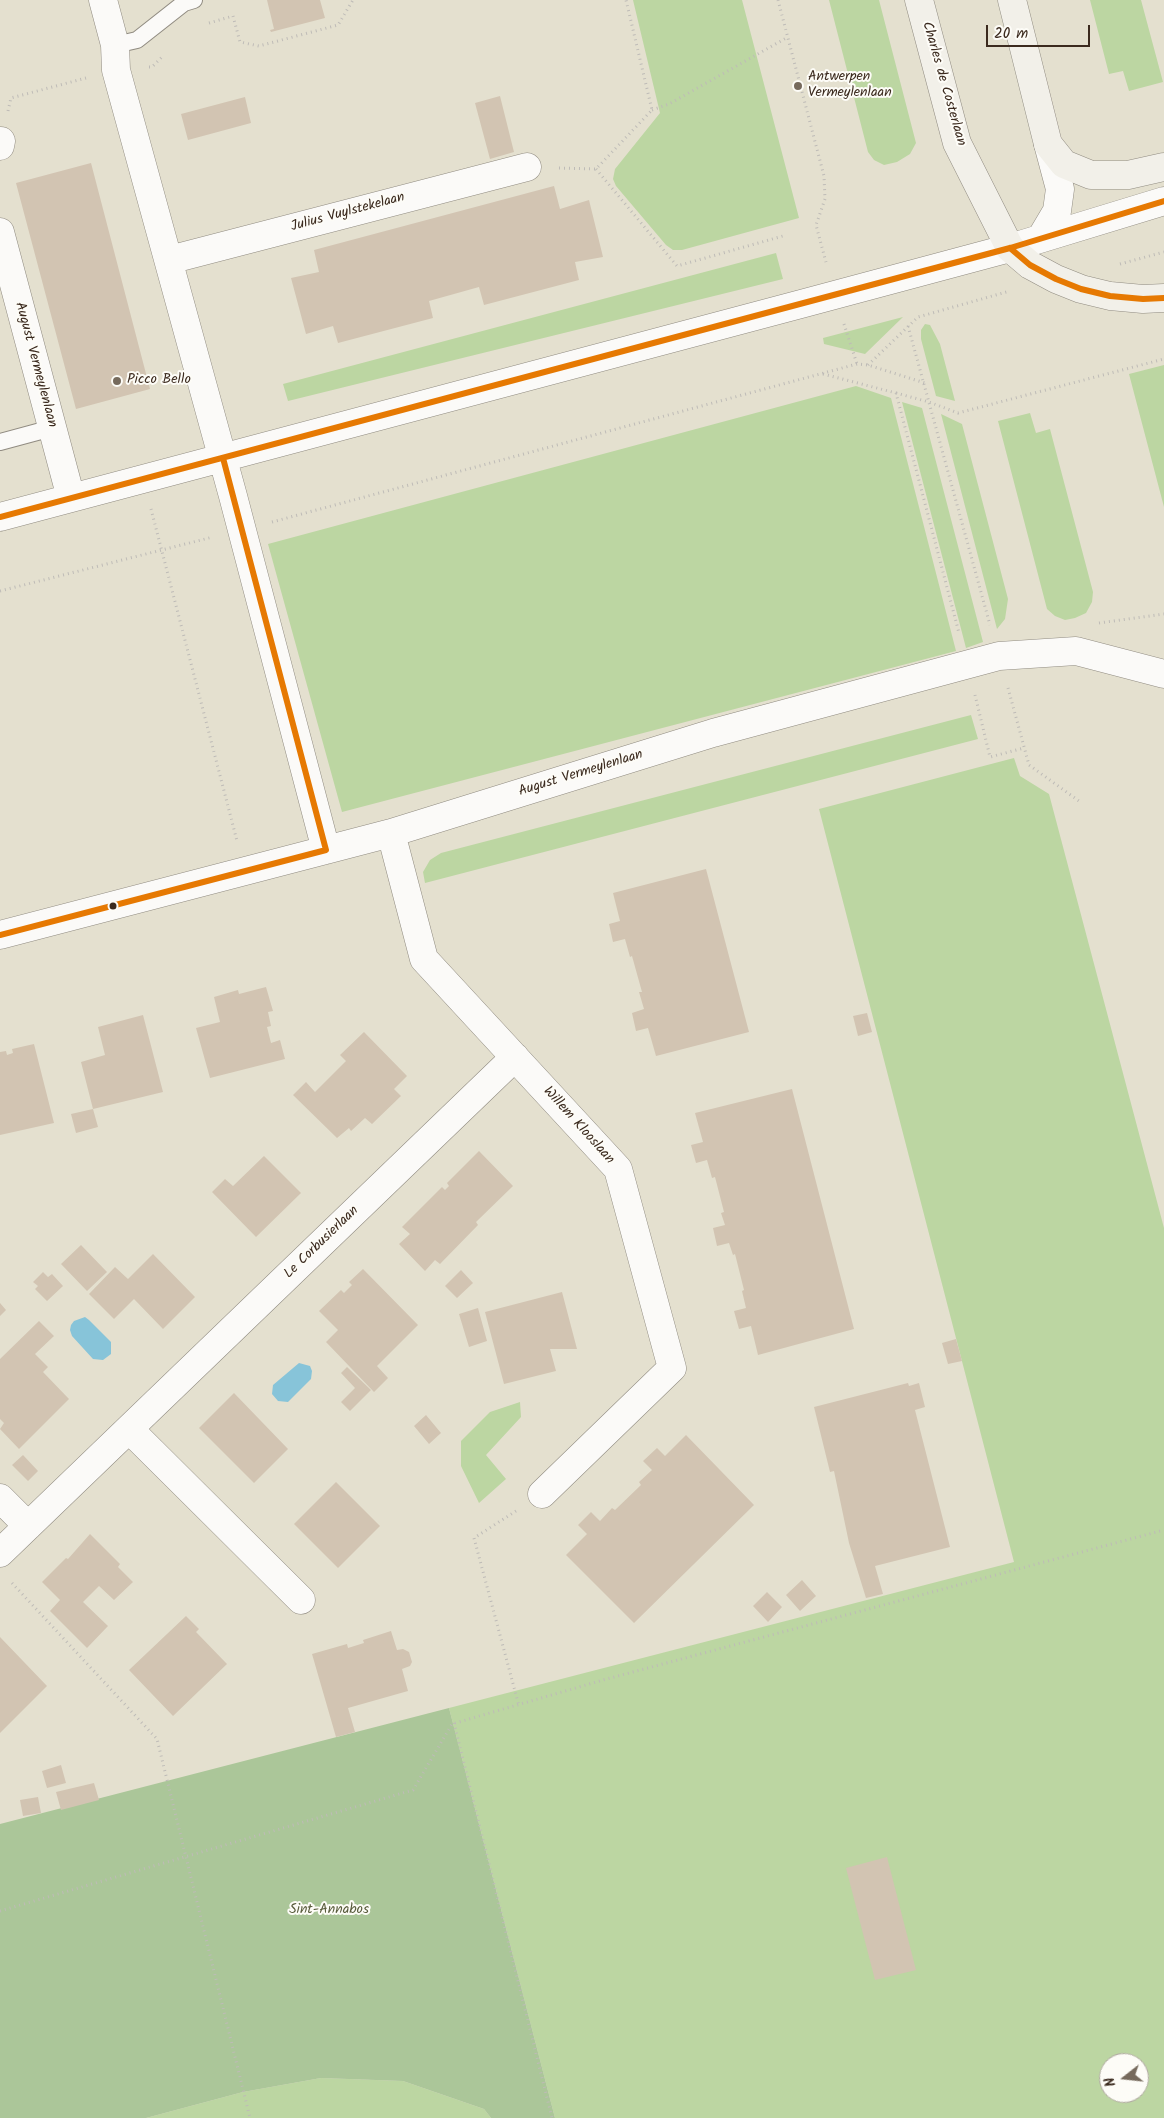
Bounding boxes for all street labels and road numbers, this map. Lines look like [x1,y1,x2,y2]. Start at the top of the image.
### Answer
street label: Charles de Costerlaan [917,20,969,148]
street label: Julius Vuylstekelaan [289,190,407,236]
street label: August Vermeylenlaan [10,300,60,430]
street label: August Vermeylenlaan [517,747,645,801]
street label: Willem Klooslaan [539,1084,617,1168]
street label: Le Corbusierlaan [281,1203,363,1283]

